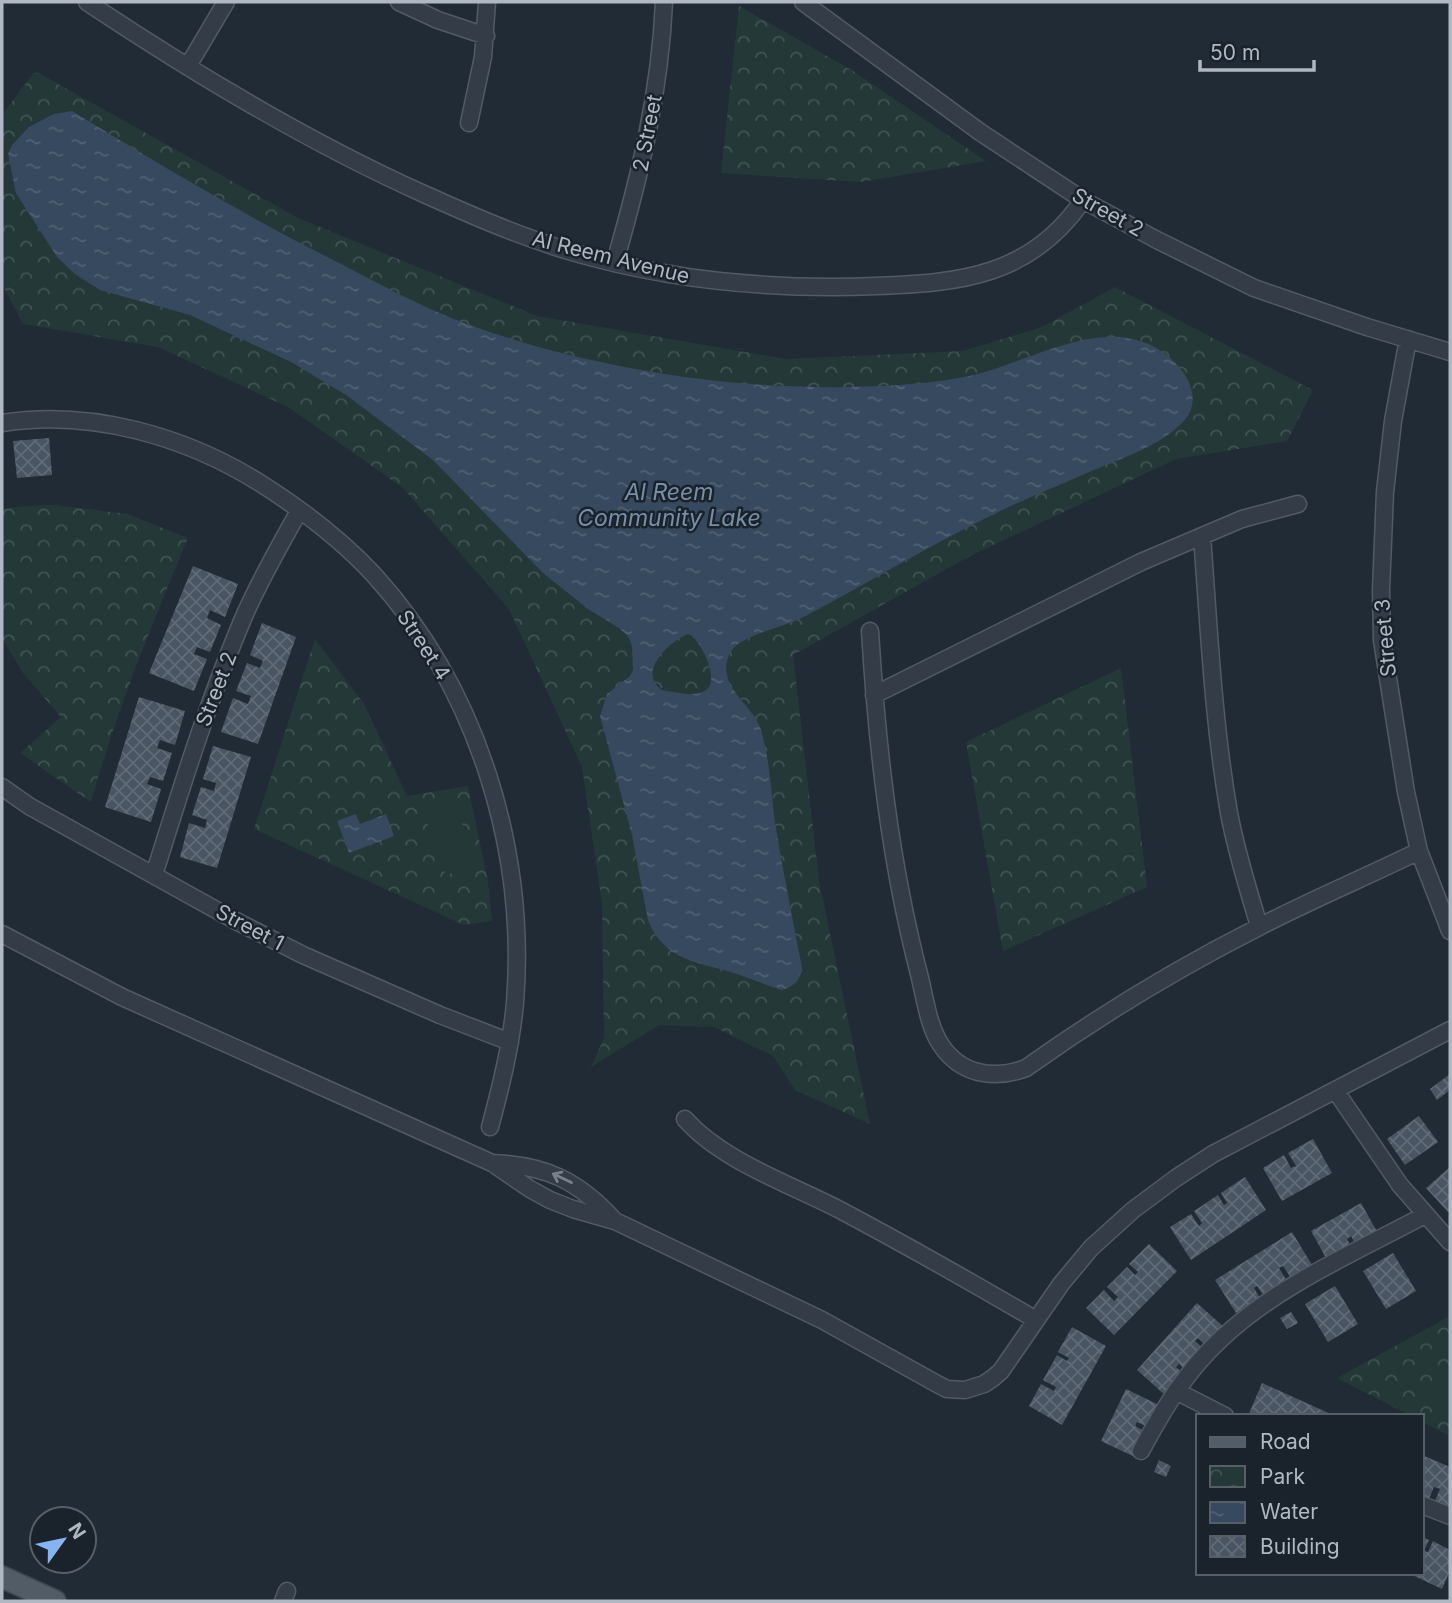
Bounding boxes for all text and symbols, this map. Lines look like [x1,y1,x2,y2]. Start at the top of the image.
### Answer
scale bar [1200,28,1314,72]
text: 50 m [1210,40,1260,65]
street label: 2 Street [627,92,667,174]
street label: Street 2 [1068,182,1148,242]
street label: Al Reem Avenue [530,225,692,289]
water label: Al Reem Community Lake [577,478,761,532]
street label: Street 3 [1369,598,1401,678]
street label: Street 4 [392,605,456,685]
street label: Street 2 [190,648,242,730]
street label: Street 1 [212,899,288,955]
one-way arrow [552,1171,573,1185]
legend [1196,1414,1424,1575]
text: Road [1260,1429,1311,1454]
text: Park [1260,1464,1305,1489]
text: Water [1260,1499,1318,1524]
north arrow [28,1505,98,1575]
text: N [63,1519,90,1543]
text: Building [1260,1534,1340,1559]

